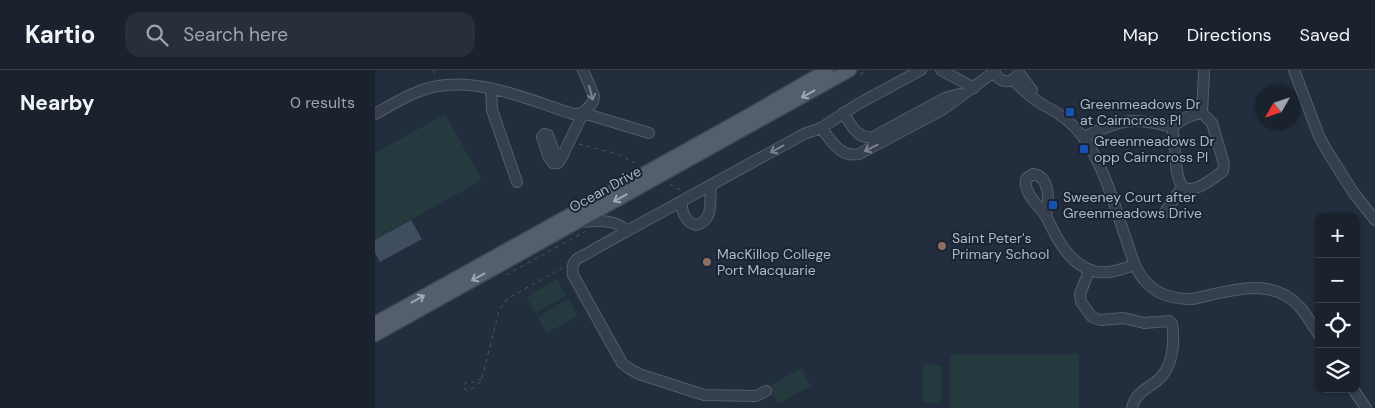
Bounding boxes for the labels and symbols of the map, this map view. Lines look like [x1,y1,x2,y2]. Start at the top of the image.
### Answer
one-way arrow [587,85,596,101]
north arrow [1255,85,1300,130]
one-way arrow [801,90,816,99]
place label: Greenmeadows Dr at Cairncross Pl [1080,95,1201,129]
marker: Greenmeadows Dr at Cairncross Pl [1064,106,1076,118]
place label: Greenmeadows Dr opp Cairncross Pl [1094,132,1215,166]
one-way arrow [864,143,879,153]
marker: Greenmeadows Dr opp Cairncross Pl [1078,143,1090,155]
one-way arrow [769,144,784,154]
street label: Ocean Drive [566,162,644,216]
place label: Sweeney Court after Greenmeadows Drive [1063,188,1202,222]
one-way arrow [613,194,628,204]
marker: Sweeney Court after Greenmeadows Drive [1047,199,1059,211]
place label: Saint Peter's Primary School [952,229,1049,263]
marker: Saint Peter's Primary School [936,240,948,252]
place label: MacKillop College Port Macquarie [717,245,831,279]
marker: MacKillop College Port Macquarie [701,256,713,268]
one-way arrow [471,273,486,283]
one-way arrow [410,294,425,304]

